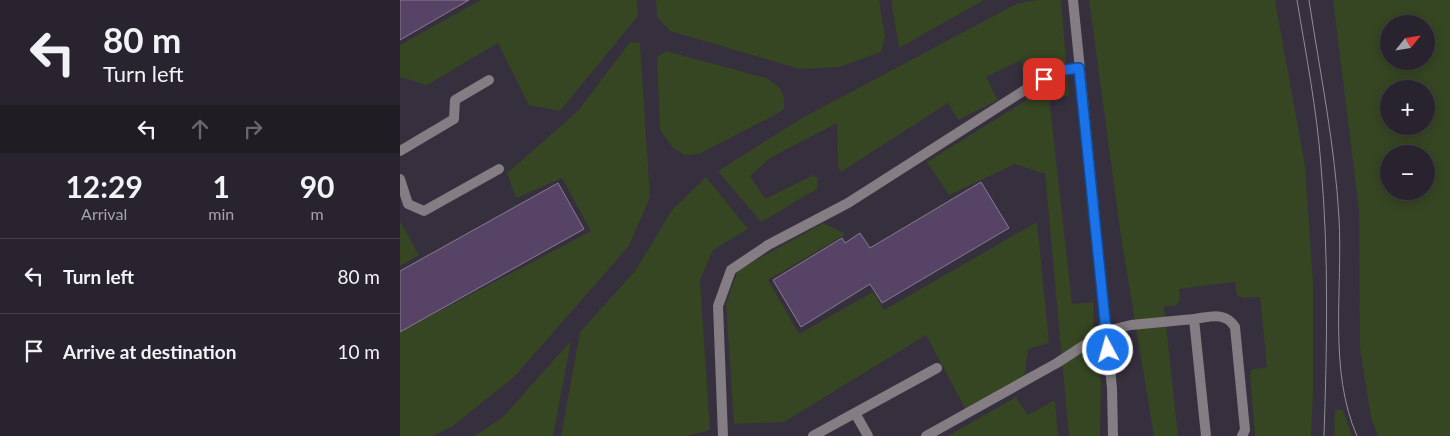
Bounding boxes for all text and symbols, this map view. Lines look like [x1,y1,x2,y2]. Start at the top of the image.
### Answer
north arrow [1380,15,1435,70]
map controls [1380,15,1435,200]
text: 80 m [103,18,181,60]
icon: left [20,20,85,85]
pin [1023,58,1065,100]
text: Turn left [103,60,184,87]
icon: arrive [1030,65,1058,93]
button: + [1380,80,1435,135]
icon: left [133,115,161,143]
icon: ahead [186,115,214,143]
icon: right [239,115,267,143]
button: − [1380,145,1435,200]
text: 12:29 [65,168,143,204]
text: 1 [213,168,230,204]
text: 90 [300,168,334,204]
text: Arrival [81,204,127,223]
text: min [208,204,234,223]
text: m [310,204,324,223]
icon: left [20,262,48,290]
text: Turn left [63,265,134,288]
text: 80 m [337,265,380,288]
position arrow [1081,323,1133,375]
icon: arrive [20,337,48,365]
text: Arrive at destination [63,340,236,363]
text: 10 m [337,340,380,363]

